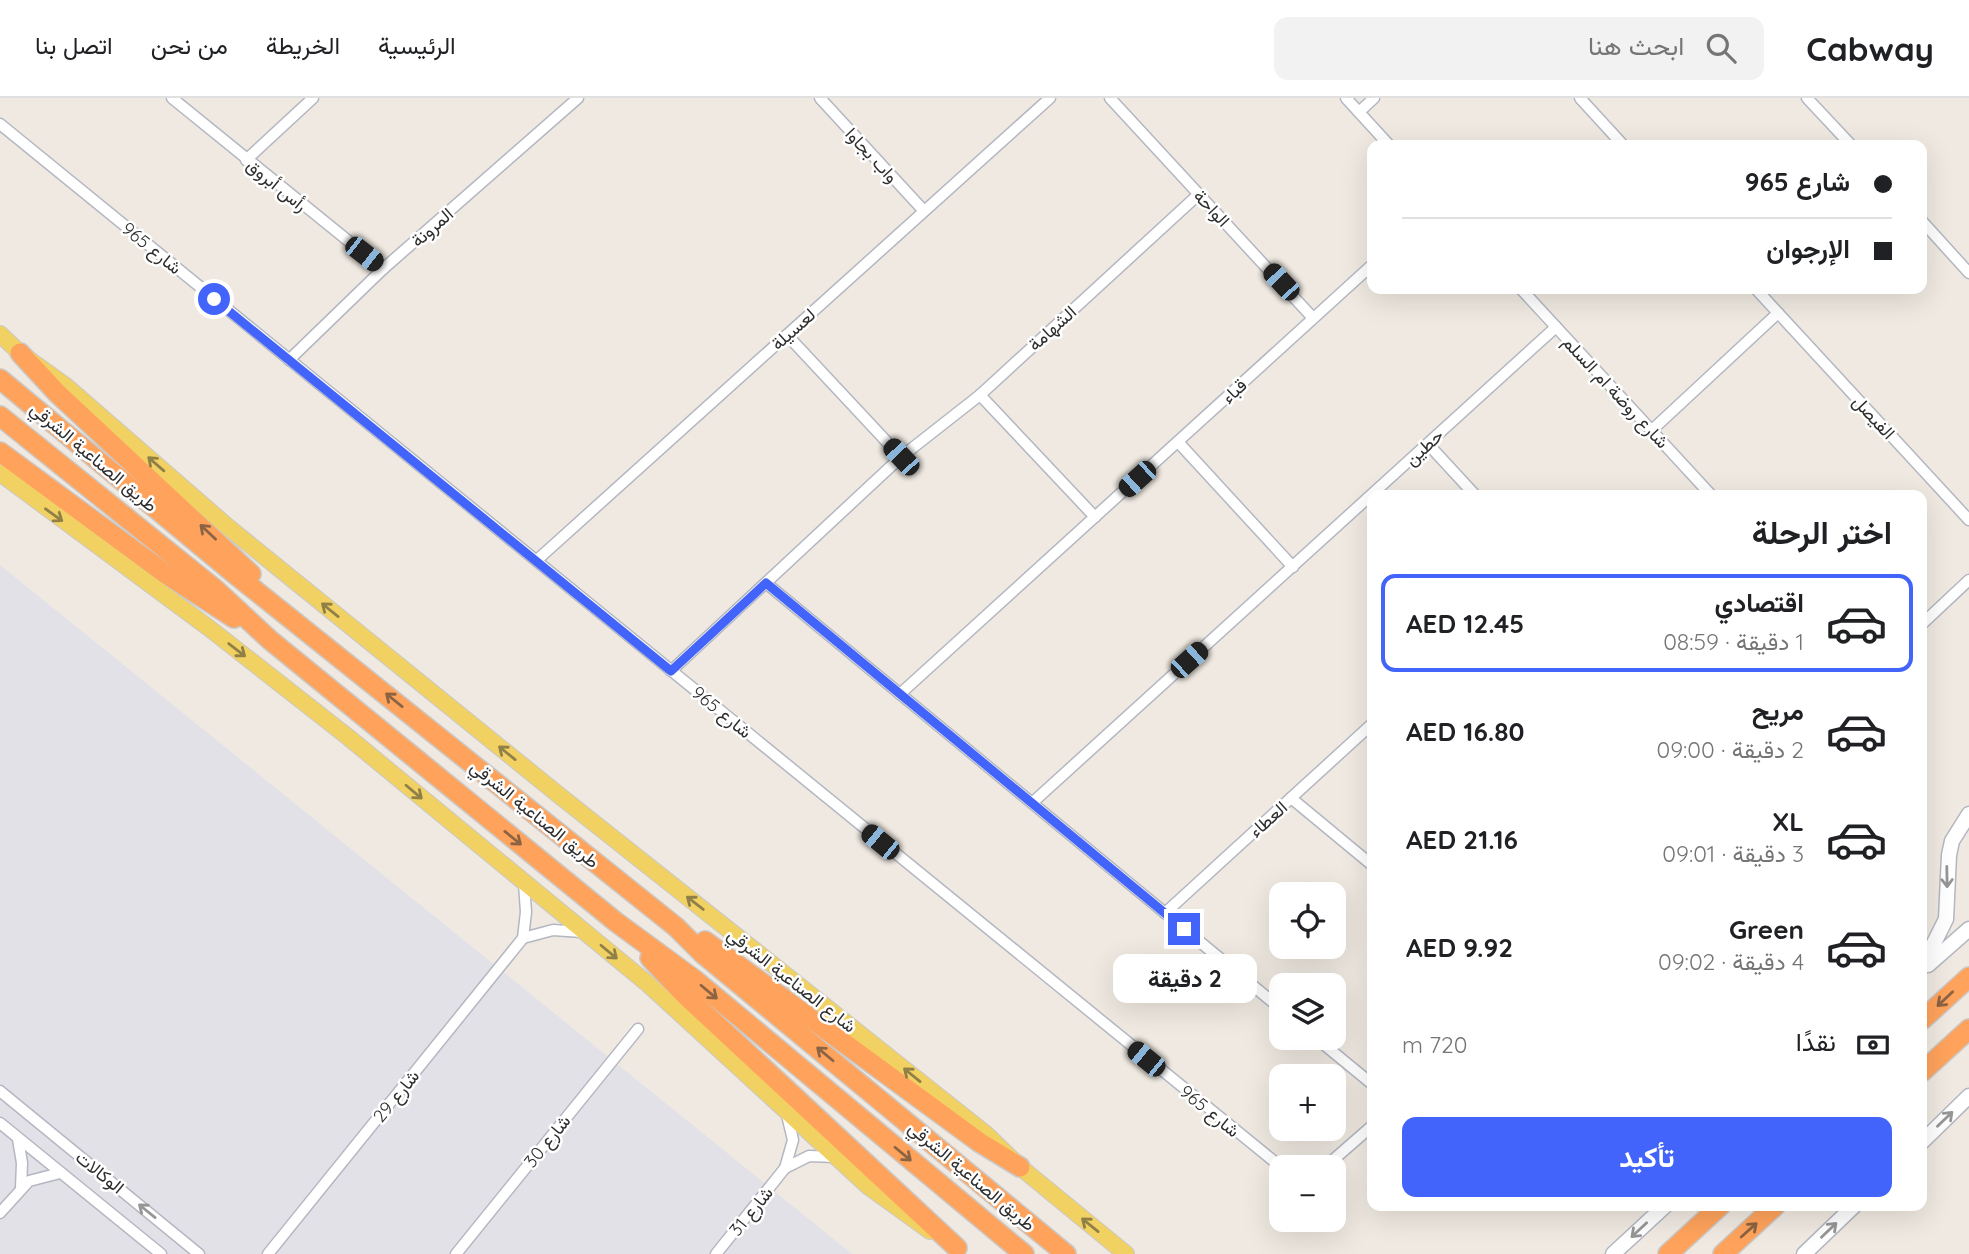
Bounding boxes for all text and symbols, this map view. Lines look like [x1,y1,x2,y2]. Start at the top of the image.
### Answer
search box [1274,17,1764,80]
text: Cabway [1806,28,1934,69]
text: ابحث هنا [1588,29,1684,62]
icon: search [1702,29,1740,67]
text: اتصل بنا [35,30,113,60]
text: من نحن [151,30,228,60]
text: الخريطة [266,30,340,60]
text: الرئيسية [378,30,456,60]
street label: واب بجاوا [841,123,903,187]
street label: رأس أبروق [242,153,312,217]
text: شارع 965 [1745,165,1850,198]
street label: الواحة [1189,184,1235,232]
street label: المرونة [406,202,458,252]
street label: شارع 965 [117,217,187,280]
text: الإرجوان [1766,232,1850,265]
car [341,233,388,275]
car [1259,259,1304,305]
route start [198,283,230,315]
street label: الشهامة [1023,300,1081,356]
street label: لعسيلة [766,303,820,355]
street label: شارع روضة ام السلم [1557,331,1674,454]
street label: قباء [1216,374,1252,408]
street label: الفيصل [1848,390,1900,444]
street label: طريق الصناعية الشرقي [23,397,162,520]
street label: حطين [1400,424,1448,470]
car [879,434,924,480]
one-way arrow [147,456,165,472]
car [1115,457,1160,501]
one-way arrow [44,507,63,522]
text: اختر الرحلة [1752,512,1892,552]
one-way arrow [200,523,217,540]
text: اقتصادي [1715,586,1804,619]
icon: car [1825,592,1888,655]
one-way arrow [322,602,340,618]
text: AED 12.45 [1406,607,1524,640]
text: 1 دقيقة · 08:59 [1663,627,1804,656]
car [1167,638,1212,682]
one-way arrow [227,642,245,658]
street label: شارع 965 [687,681,757,744]
one-way arrow [385,692,403,708]
text: مريح [1752,694,1804,727]
icon: car [1825,700,1888,763]
text: AED 16.80 [1406,715,1525,748]
text: 2 دقيقة · 09:00 [1656,735,1804,764]
one-way arrow [499,746,517,761]
street label: طريق الصناعية الشرقي [463,755,604,876]
one-way arrow [405,785,423,800]
street label: العطاء [1244,796,1292,842]
text: XL [1772,805,1804,838]
icon: car [1825,808,1888,871]
car [858,821,903,863]
text: AED 21.16 [1406,823,1518,856]
one-way arrow [504,830,522,846]
text: 3 دقيقة · 09:01 [1662,839,1804,868]
one-way arrow [1940,865,1954,888]
map controls [1269,882,1346,1232]
button: locate [1269,882,1346,959]
one-way arrow [687,896,705,911]
route end [1168,913,1200,945]
text: Green [1729,913,1804,946]
icon: car [1825,916,1888,979]
street label: شارع الصناعية الشرقي [721,923,861,1041]
text: AED 9.92 [1406,931,1513,964]
one-way arrow [600,944,618,960]
text: 4 دقيقة · 09:02 [1658,947,1804,976]
callout: 2 دقيقة [1112,954,1256,1002]
text: 2 دقيقة [1148,964,1222,993]
button: layers [1269,973,1346,1050]
one-way arrow [700,984,718,1000]
one-way arrow [1937,990,1954,1007]
text: نقدًا [1796,1025,1836,1058]
icon: cash [1854,1026,1892,1064]
text: 720 m [1402,1030,1468,1059]
car [1124,1038,1169,1080]
one-way arrow [816,1047,834,1062]
button: + [1269,1064,1346,1141]
street label: شارع 29 [368,1065,425,1128]
one-way arrow [904,1068,922,1083]
street label: شارع 965 [1175,1080,1245,1143]
street label: شارع 30 [519,1110,576,1173]
one-way arrow [1936,1111,1953,1128]
street label: طريق الصناعية الشرقي [901,1116,1040,1239]
button: تأكيد [1402,1117,1892,1197]
street label: الوكالات [71,1145,129,1199]
one-way arrow [893,1146,911,1162]
button: − [1269,1155,1346,1232]
street label: شارع 31 [724,1182,779,1241]
one-way arrow [138,1203,156,1218]
one-way arrow [1082,1217,1100,1232]
one-way arrow [1820,1221,1837,1238]
one-way arrow [1630,1222,1648,1238]
one-way arrow [1740,1222,1758,1238]

